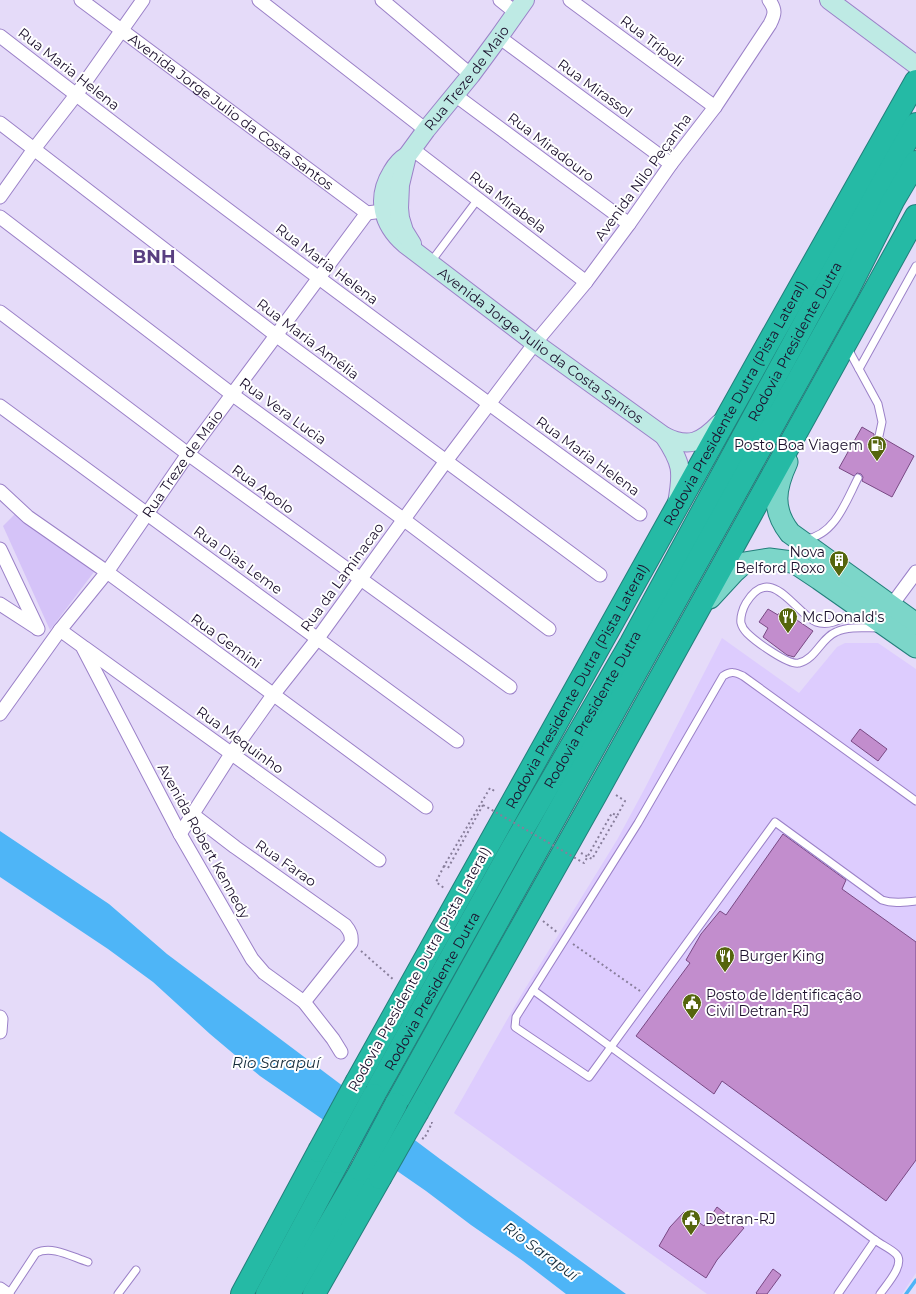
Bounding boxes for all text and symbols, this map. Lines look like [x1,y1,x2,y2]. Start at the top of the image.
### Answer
street label: Rua Trípoli [617,11,687,71]
street label: Rua Treze de Maio [420,22,513,134]
street label: Rua Maria Helena [15,24,123,114]
street label: Avenida Jorge Julio da Costa Santos [125,29,337,194]
street label: Rua Mirassol [554,55,636,121]
street label: Rua Miradouro [504,109,598,186]
street label: Avenida Nilo Peçanha [591,110,695,244]
street label: Rua Mirabela [466,167,550,237]
street label: Rua Maria Helena [272,219,382,309]
district label: BNH [133,246,175,268]
street label: Rodovia Presidente Dutra [744,258,846,425]
street label: Avenida Jorge Julio da Costa Santos [434,263,647,427]
street label: Rodovia Presidente Dutra (Pista Lateral) [659,277,811,529]
street label: Rua Maria Amélia [253,295,363,383]
street label: Rua Vera Lucia [236,373,330,449]
street label: Rua Treze de Maio [138,406,227,521]
street label: Rua Maria Helena [533,412,643,500]
fuel station icon: Posto Boa Viagem [866,434,888,462]
place label: Posto Boa Viagem [734,436,863,454]
street label: Rua Apolo [228,460,298,518]
street label: Rua da Laminacao [296,519,388,635]
street label: Rua Dias Leme [190,522,286,598]
place label: Nova Belford Roxo [736,543,825,577]
building icon: Nova Belford Roxo [828,549,850,577]
street label: Rodovia Presidente Dutra (Pista Lateral) [502,560,652,812]
restaurant icon: McDonald's [777,606,799,634]
place label: McDonald's [802,608,884,626]
street label: Rua Gemini [187,609,265,673]
street label: Rodovia Presidente Dutra [541,627,645,791]
street label: Rua Mequinho [193,702,287,778]
street label: Avenida Robert Kennedy [154,760,254,922]
street label: Rua Farao [252,835,320,891]
street label: Rodovia Presidente Dutra (Pista Lateral) [344,843,494,1095]
street label: Rodovia Presidente Dutra [381,908,483,1074]
restaurant icon: Burger King [714,945,736,973]
place label: Burger King [739,947,825,965]
place label: Posto de Identificação Civil Detran-RJ [706,986,862,1020]
public building icon: Posto de Identificação Civil Detran-RJ [681,992,703,1020]
water label: Rio Sarapuí [232,1053,322,1072]
public building icon: Detran-RJ [680,1208,702,1236]
place label: Detran-RJ [705,1210,776,1228]
water label: Rio Sarapuí [500,1217,584,1286]

